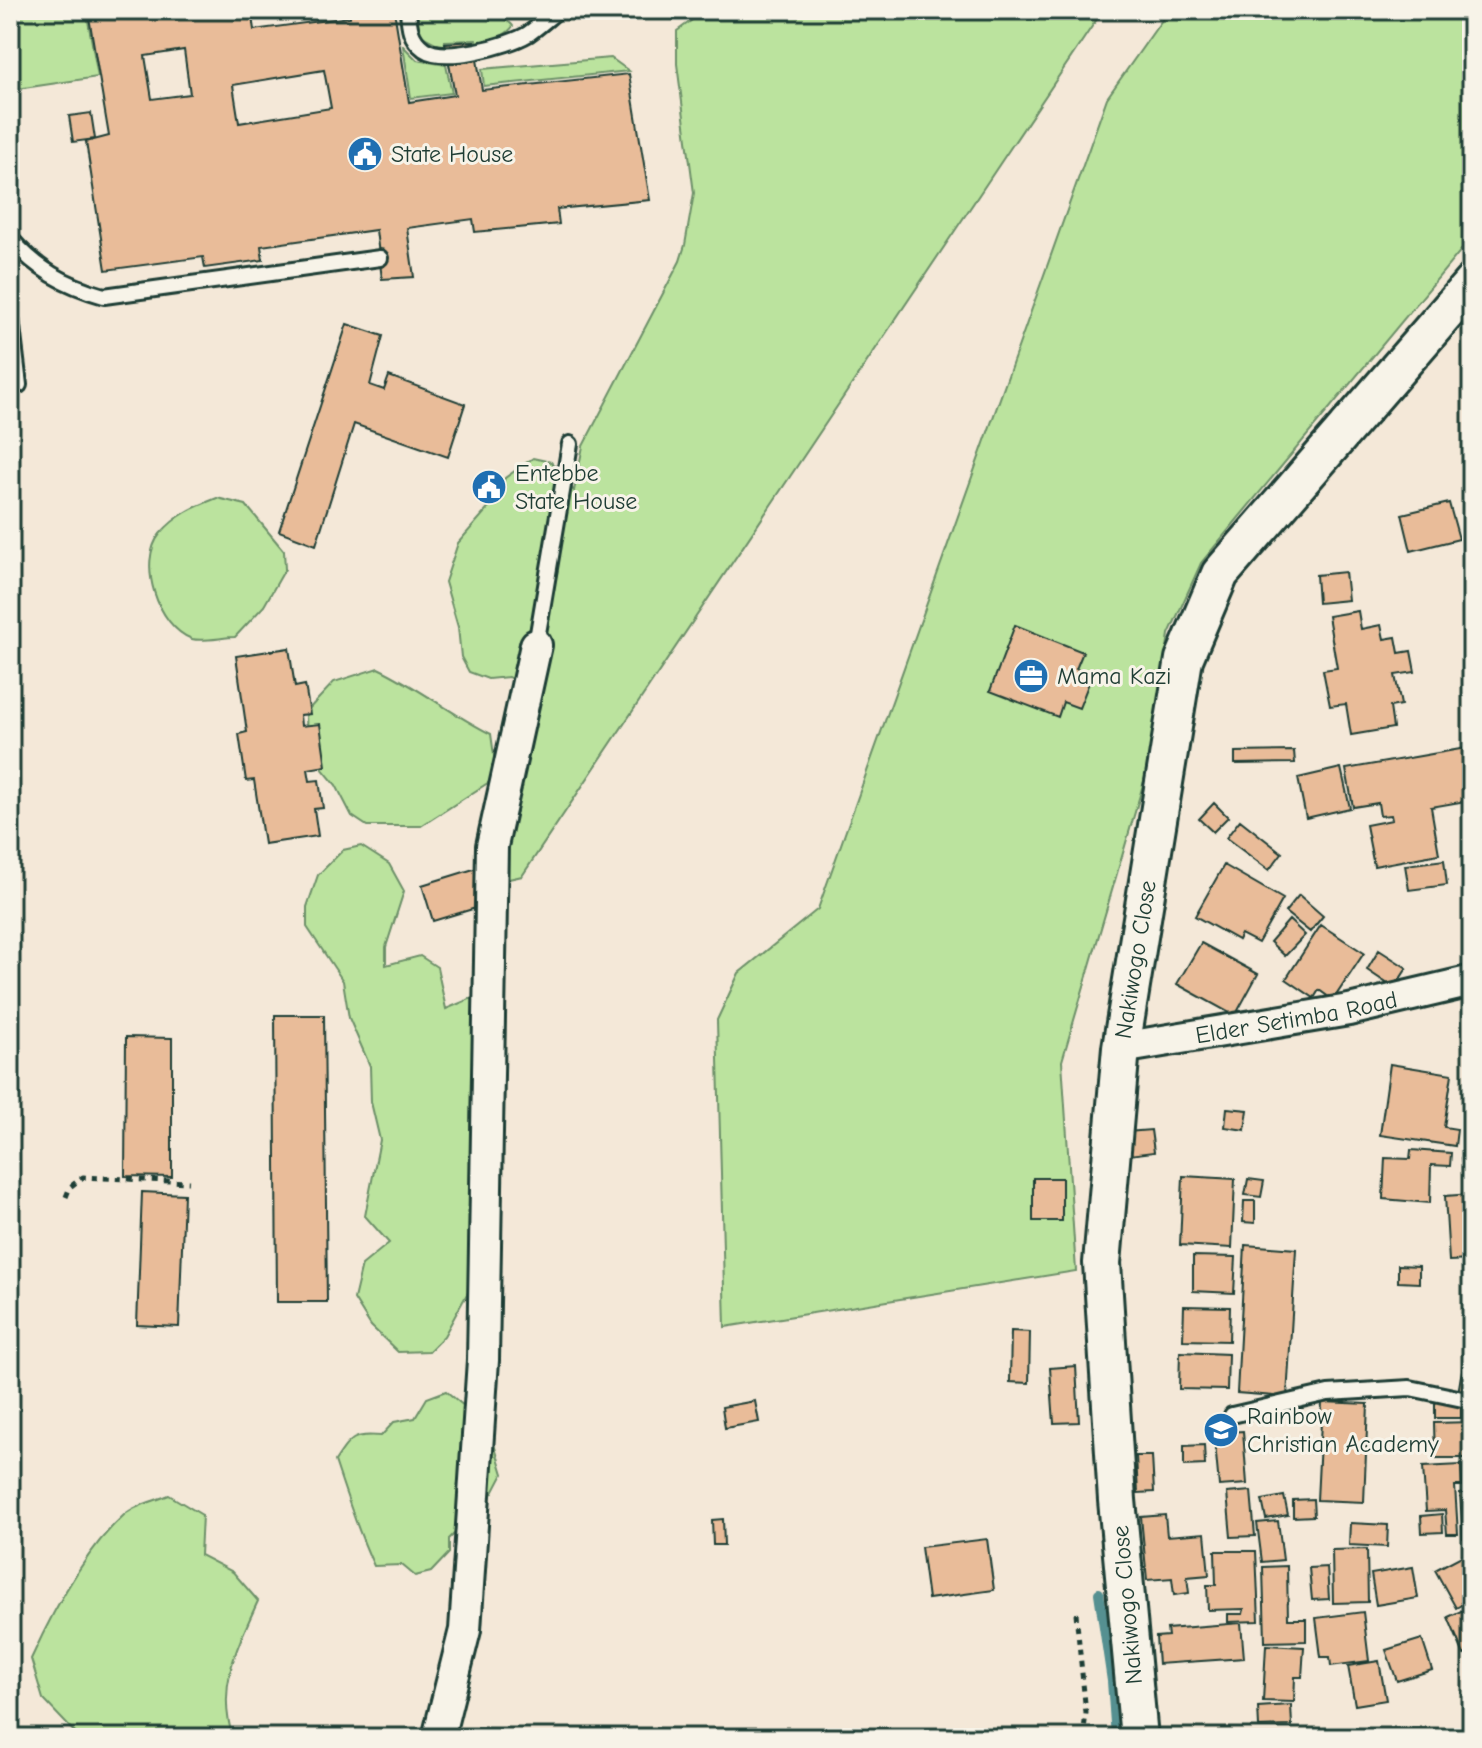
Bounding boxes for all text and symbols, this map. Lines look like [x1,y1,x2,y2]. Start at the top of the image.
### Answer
public building icon: State House [346,135,384,173]
place label: State House [391,140,513,168]
place label: Entebbe State House [515,459,637,515]
public building icon: Entebbe State House [470,468,508,506]
office icon: Mama Kazi [1012,657,1050,695]
place label: Mama Kazi [1057,662,1171,690]
street label: Nakiwogo Close [1109,878,1162,1041]
street label: Elder Setimba Road [1193,985,1400,1049]
place label: Rainbow Christian Academy [1247,1402,1439,1458]
school or university icon: Rainbow Christian Academy [1202,1411,1240,1449]
street label: Nakiwogo Close [1106,1524,1148,1686]

